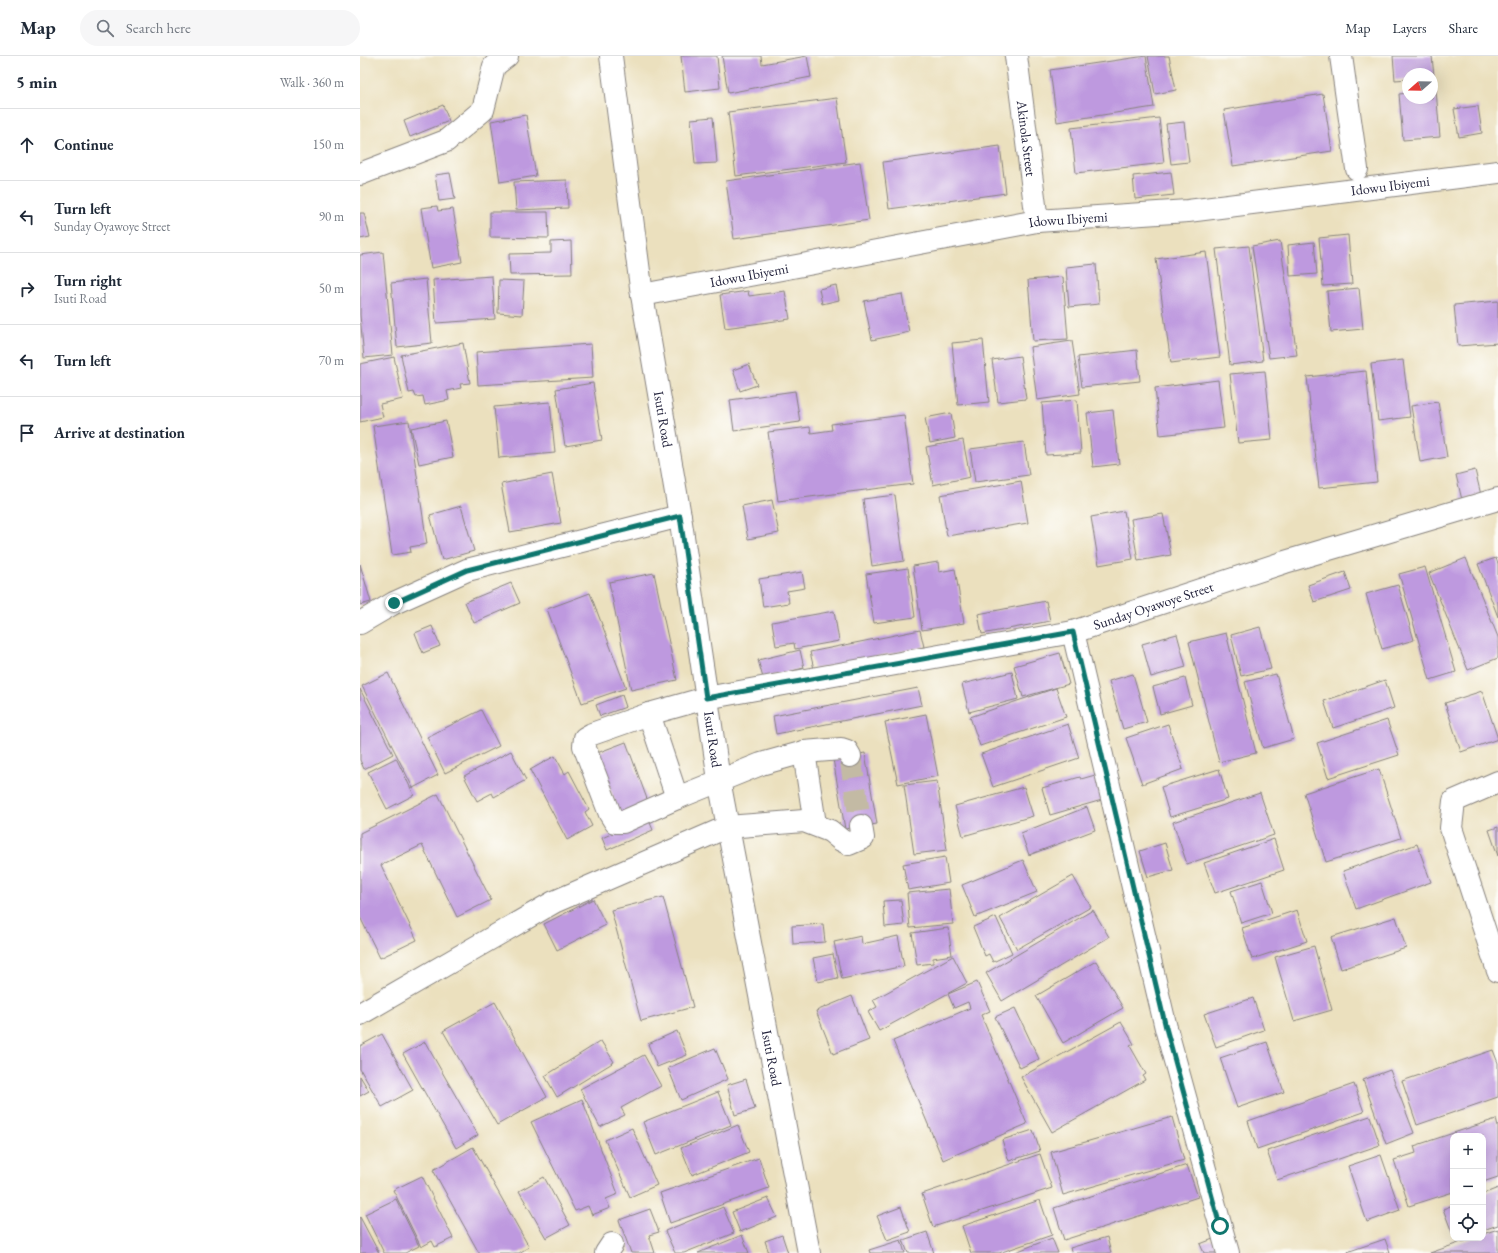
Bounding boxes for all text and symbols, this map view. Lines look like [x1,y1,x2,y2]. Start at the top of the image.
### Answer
search box [80,10,360,46]
text: Map [20,15,56,40]
icon: search [94,17,116,39]
text: Search here [126,18,191,37]
text: Map [1345,19,1370,37]
text: Layers [1392,19,1427,37]
text: Share [1449,19,1478,37]
north arrow [1402,68,1438,104]
text: 5 min [16,71,57,93]
text: Walk · 360 m [280,74,344,91]
street label: Akinola Street [1013,98,1040,178]
icon: ahead [16,134,38,156]
text: Continue [54,135,114,154]
text: 150 m [313,136,344,153]
street label: Idowu Ibiyemi [1350,172,1431,199]
text: Turn left [54,199,111,218]
icon: left [16,206,38,228]
street label: Idowu Ibiyemi [1027,207,1109,231]
text: 90 m [319,208,344,225]
text: Sunday Oyawoye Street [54,218,170,235]
street label: Idowu Ibiyemi [708,259,790,291]
text: Turn right [54,271,122,290]
icon: right [16,278,38,300]
text: 50 m [319,280,344,297]
text: Isuti Road [54,290,107,307]
icon: left [16,350,38,372]
text: Turn left [54,351,111,370]
text: 70 m [319,352,344,369]
street label: Isuti Road [650,390,677,450]
icon: arrive [16,422,38,444]
text: Arrive at destination [54,423,185,442]
street label: Sunday Oyawoye Street [1091,577,1216,634]
route end [385,594,403,612]
street label: Isuti Road [700,710,726,770]
street label: Isuti Road [758,1028,786,1088]
map controls [1450,1133,1486,1241]
button: + [1450,1133,1486,1169]
button: − [1450,1169,1486,1205]
button: locate [1450,1205,1486,1241]
route start [1211,1217,1229,1235]

